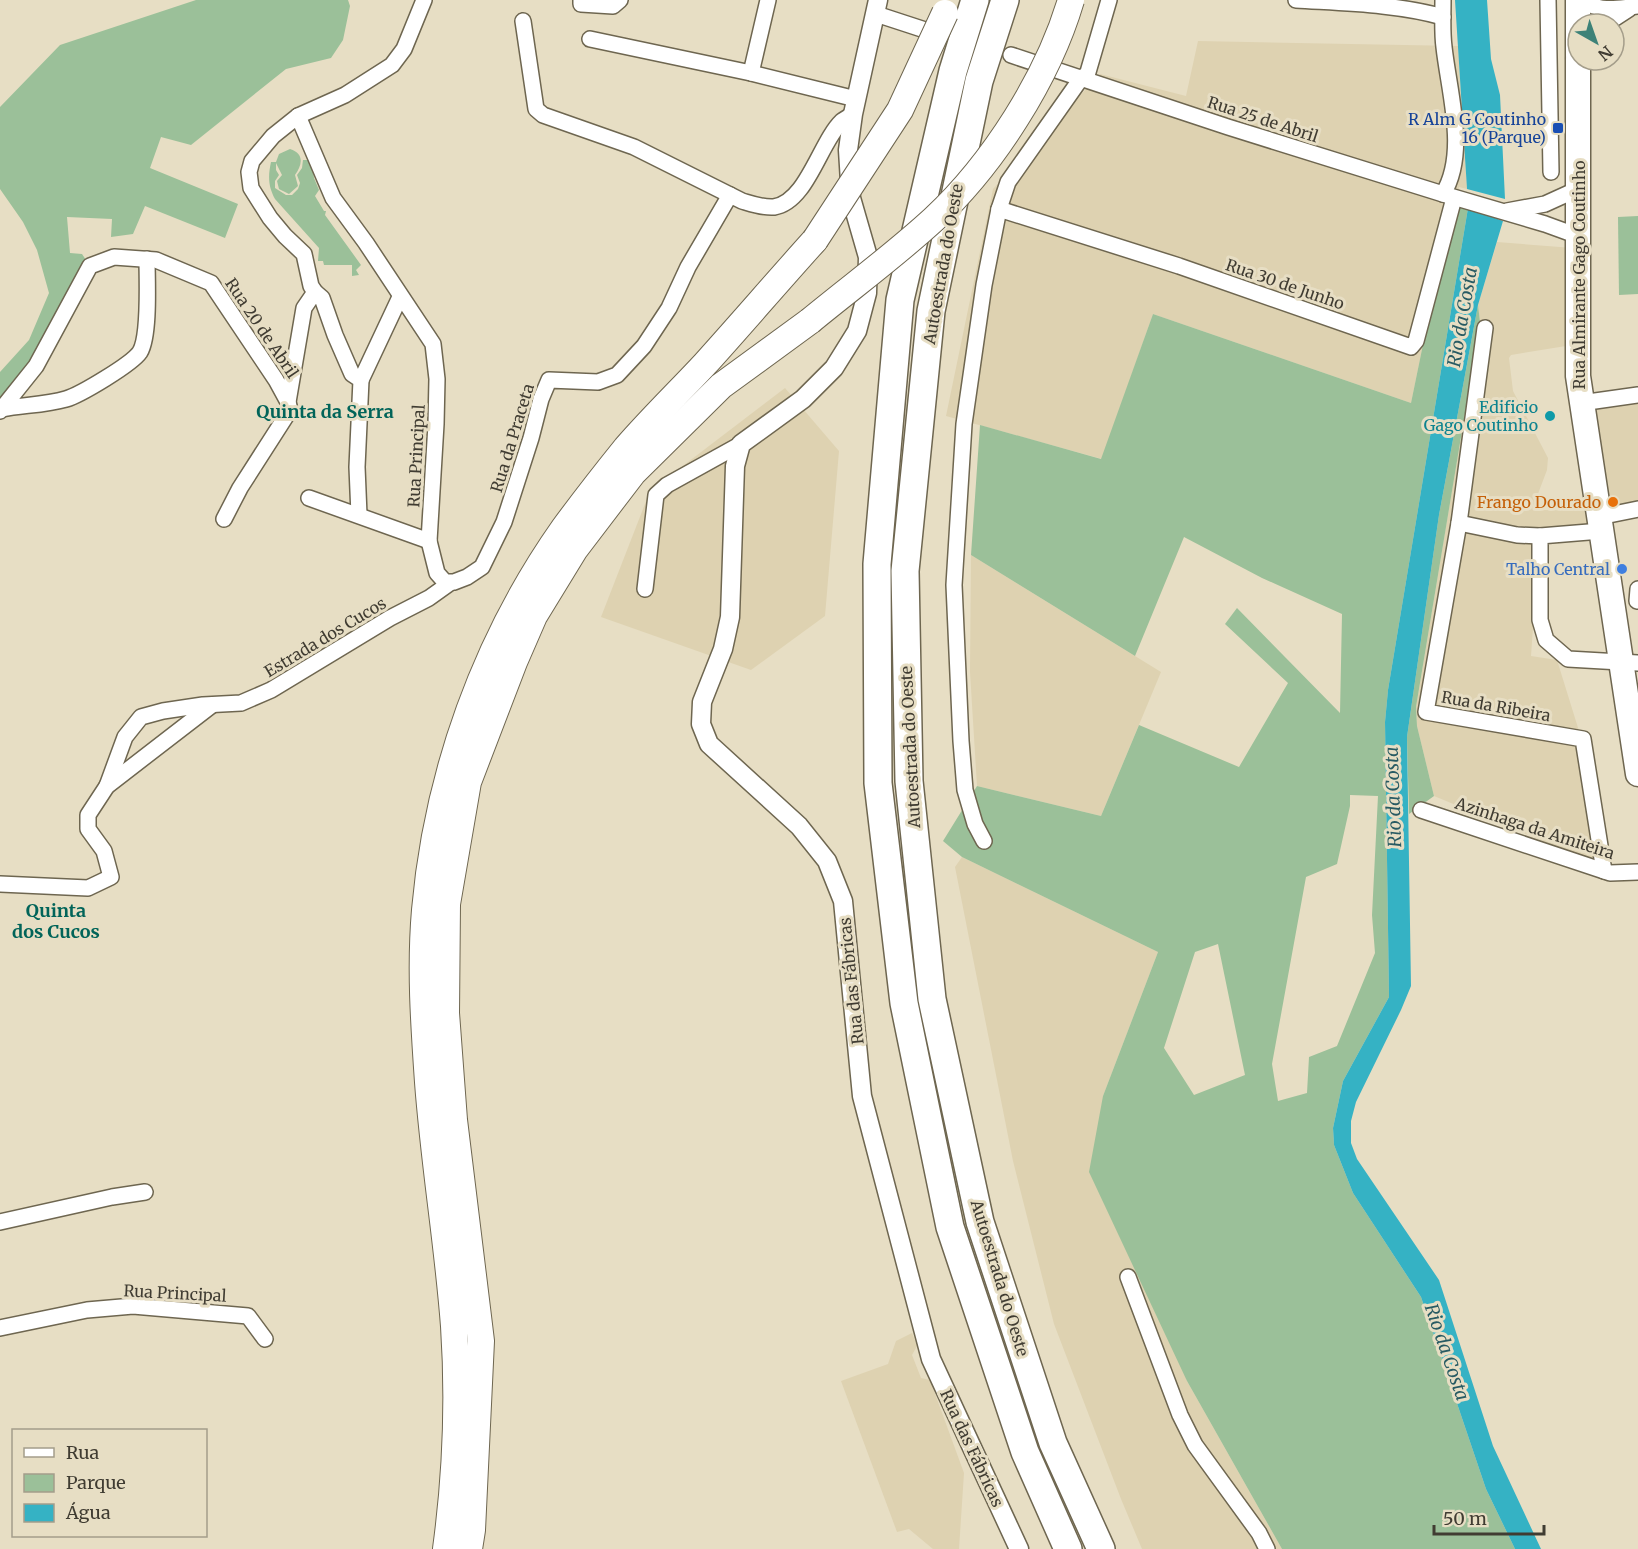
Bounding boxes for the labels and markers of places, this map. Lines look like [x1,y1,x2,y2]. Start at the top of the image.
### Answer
place label: R Alm G Coutinho 16 (Parque) [1408,109,1546,147]
marker: R Alm G Coutinho 16 (Parque) [1551,121,1565,135]
place label: Edificio Gago Coutinho [1424,397,1538,435]
marker: Edificio Gago Coutinho [1543,409,1557,423]
place label: Frango Dourado [1477,492,1601,512]
marker: Frango Dourado [1606,495,1620,509]
place label: Talho Central [1506,559,1610,579]
marker: Talho Central [1615,562,1629,576]

